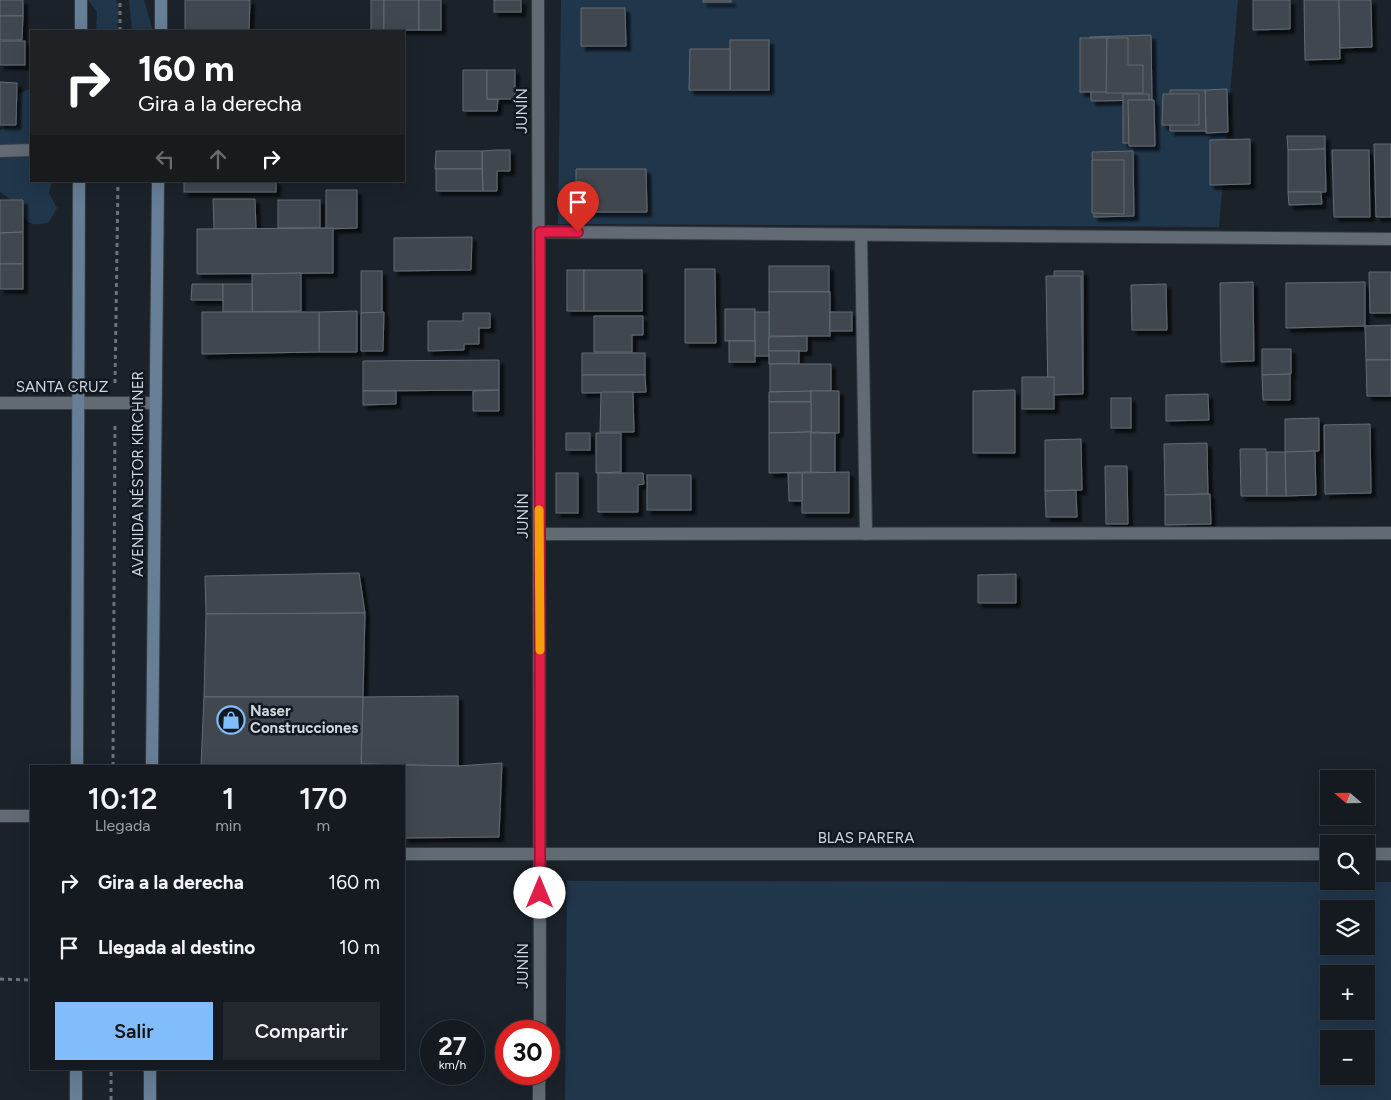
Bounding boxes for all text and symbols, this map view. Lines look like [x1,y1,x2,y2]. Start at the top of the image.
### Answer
text: 160 m [138,48,235,90]
icon: right [55,50,120,115]
street label: JUNÍN [513,88,531,134]
text: Gira a la derecha [138,90,302,117]
icon: left [151,145,179,173]
icon: ahead [204,145,232,173]
icon: right [257,145,285,173]
pin [557,181,599,232]
icon: arrive [564,188,592,216]
street label: AVENIDA NÉSTOR KIRCHNER [129,371,147,577]
street label: SANTA CRUZ [16,378,108,396]
street label: JUNÍN [514,493,532,539]
place label: Naser Construcciones [250,702,358,737]
shop icon: Naser Construcciones [216,705,246,735]
north arrow [1320,770,1375,825]
map controls [1320,770,1375,1085]
text: 10:12 [88,780,158,817]
text: 1 [222,780,235,817]
text: 170 [299,780,347,817]
text: Llegada [95,816,150,835]
text: min [215,816,241,835]
text: m [316,816,330,835]
street label: BLAS PARERA [818,829,914,847]
button: search [1320,835,1375,890]
position arrow [513,866,565,918]
icon: right [55,869,83,897]
text: Gira a la derecha [98,871,244,894]
text: 160 m [328,871,380,894]
button: layers [1320,900,1375,955]
icon: arrive [55,934,83,962]
text: Llegada al destino [98,936,255,959]
text: 10 m [339,936,380,959]
street label: JUNÍN [514,943,532,989]
button: + [1320,965,1375,1020]
button: Salir [55,1002,213,1060]
button: Compartir [223,1002,380,1060]
speed limit sign: 30 [495,1020,560,1085]
button: − [1320,1030,1375,1085]
text: 27 [438,1031,467,1061]
text: km/h [439,1058,466,1072]

